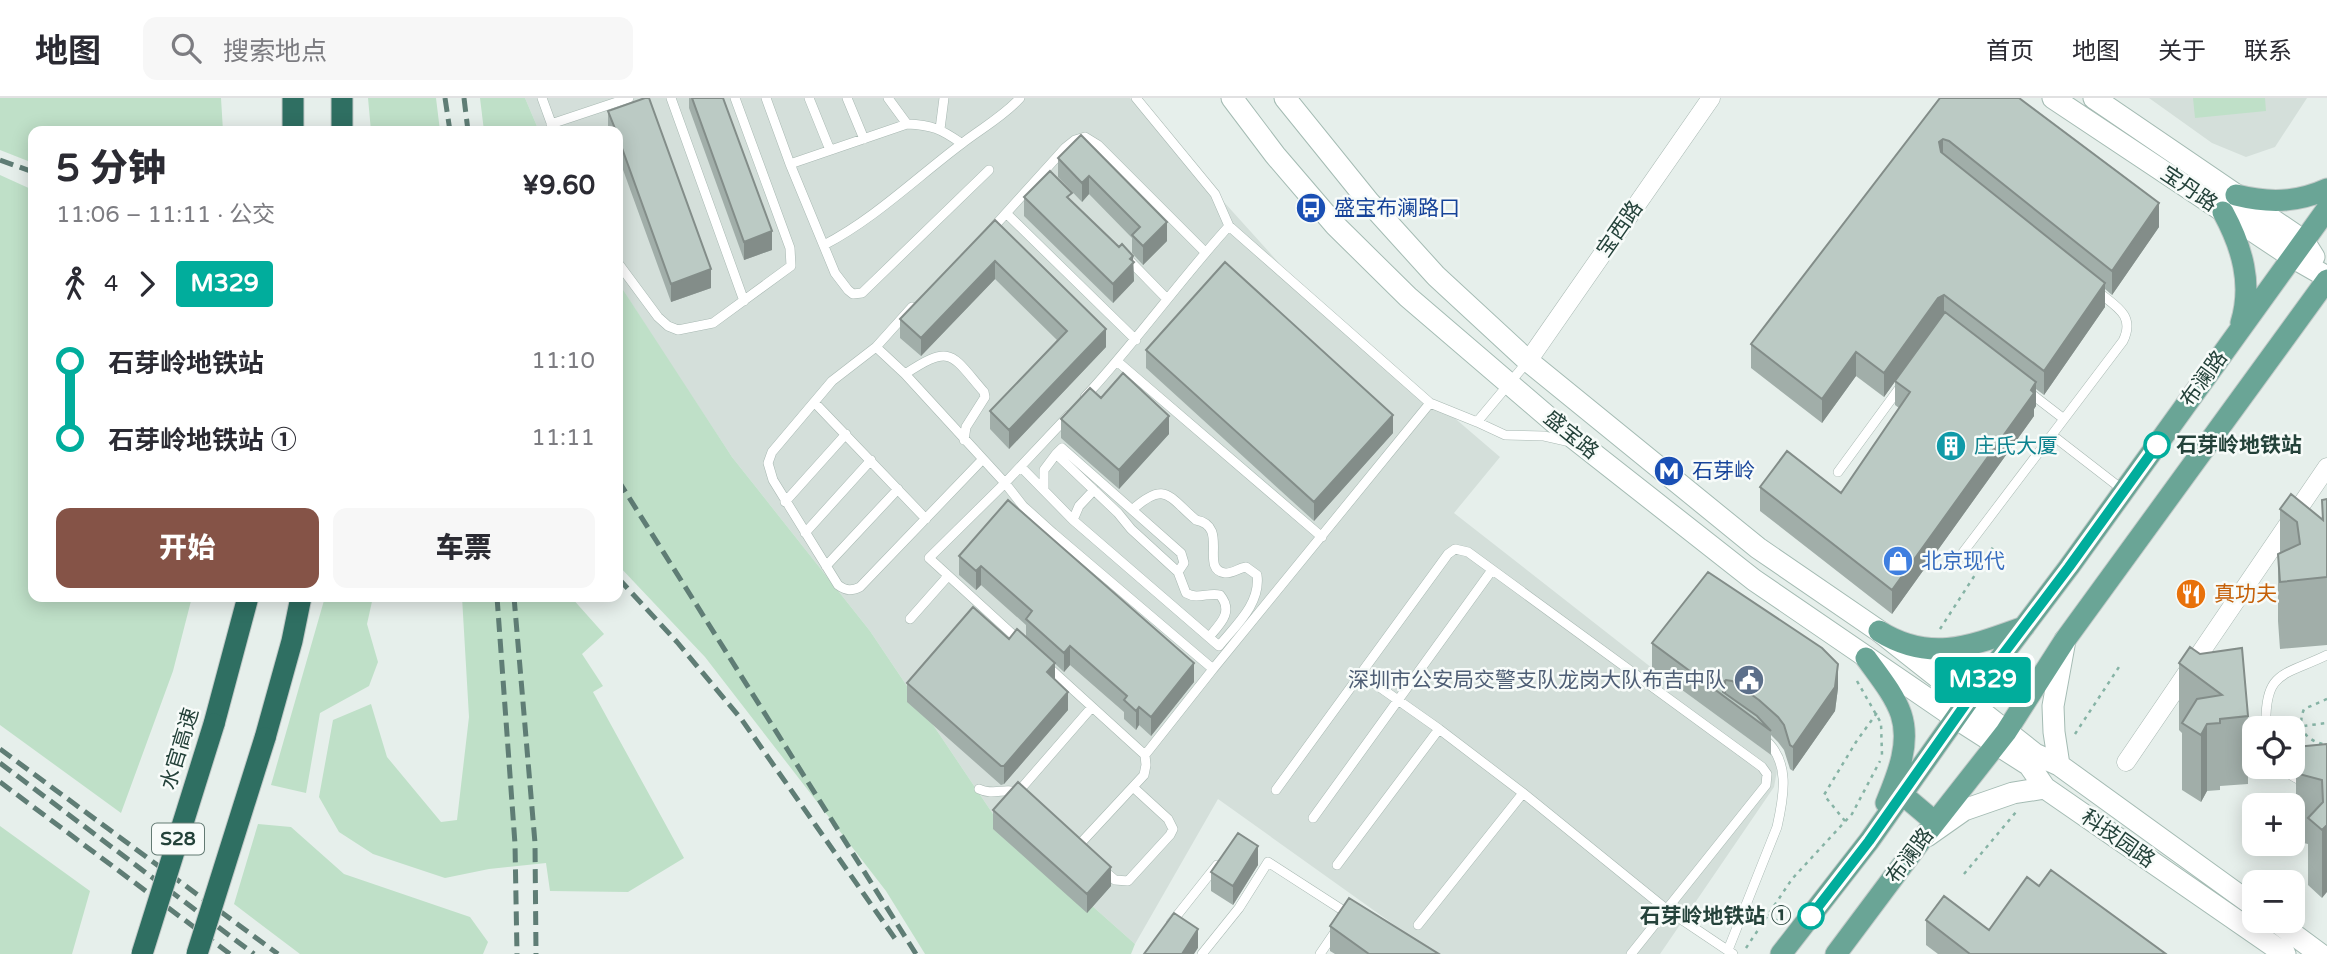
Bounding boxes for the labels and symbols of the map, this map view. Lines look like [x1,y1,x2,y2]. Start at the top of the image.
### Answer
street label: 宝丹路 [2156,161,2222,217]
bus stop icon: 盛宝布澜路口 [1294,191,1328,225]
place label: 盛宝布澜路口 [1334,196,1460,221]
street label: 宝西路 [1592,196,1648,262]
street label: 布澜路 [2175,346,2233,412]
street label: 盛宝路 [1539,405,1603,465]
building icon: 庄氏大厦 [1934,429,1968,463]
marker: 石芽岭地铁站 [2144,432,2170,458]
place label: 石芽岭地铁站 [2176,433,2302,458]
place label: 庄氏大厦 [1974,434,2058,459]
metro station icon: 石芽岭 [1652,454,1686,488]
place label: 石芽岭 [1692,459,1755,484]
shop icon: 北京现代 [1881,544,1915,578]
place label: 北京现代 [1921,549,2005,574]
restaurant icon: 真功夫 [2174,577,2208,611]
place label: 真功夫 [2214,582,2277,607]
line badge: M329 [1934,657,2032,703]
public building icon: 深圳市公安局交警支队龙岗大队布吉中队 [1732,663,1766,697]
place label: 深圳市公安局交警支队龙岗大队布吉中队 [1348,668,1726,693]
street label: 水官高速 [156,705,204,793]
street label: 科技园路 [2076,805,2160,873]
street label: 布澜路 [1881,823,1939,889]
road number: S28 [152,824,204,854]
marker: 石芽岭地铁站 ① [1798,903,1824,929]
place label: 石芽岭地铁站 ① [1640,904,1792,929]

